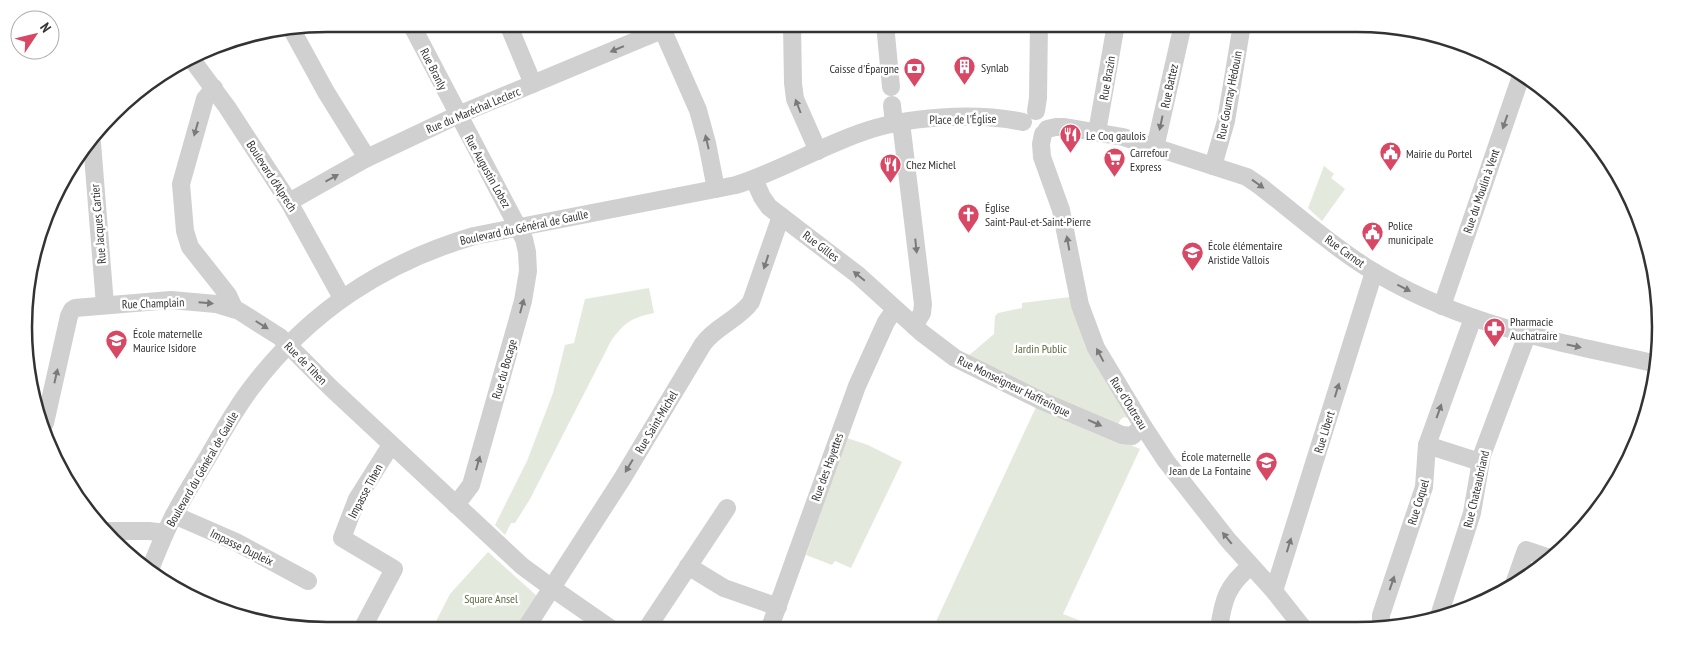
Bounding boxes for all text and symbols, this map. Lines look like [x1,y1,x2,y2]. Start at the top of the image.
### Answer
north arrow [10,10,60,60]
text: N [36,19,55,36]
one-way arrow [610,45,625,53]
street label: Rue Branly [417,46,451,93]
street label: Rue Gournay Hédouin [1213,50,1245,140]
building icon: Synlab [953,55,977,86]
street label: Rue Brazin [1096,55,1118,101]
bank icon: Caisse d'Épargne [903,56,927,87]
place label: Synlab [981,60,1009,75]
place label: Caisse d'Épargne [829,61,899,76]
street label: Rue Battez [1157,63,1181,109]
street label: Rue du Maréchal Leclerc [424,83,523,137]
one-way arrow [794,99,801,114]
street label: Place de l'Église [929,111,997,127]
one-way arrow [1157,115,1165,130]
one-way arrow [1501,115,1508,130]
one-way arrow [192,122,200,137]
restaurant icon: Le Coq gaulois [1058,123,1082,154]
place label: Le Coq gaulois [1086,128,1146,143]
street label: Rue Augustin Lobez [462,132,514,210]
one-way arrow [703,134,711,149]
street label: Boulevard d'Alprech [243,138,301,214]
public building icon: Mairie du Portel [1378,141,1402,172]
place label: Carrefour Express [1130,145,1169,174]
place label: Mairie du Portel [1406,146,1472,161]
street label: Rue du Moulin à Vent [1460,146,1503,235]
supermarket icon: Carrefour Express [1102,147,1126,178]
restaurant icon: Chez Michel [878,152,902,183]
place label: Chez Michel [906,157,956,172]
one-way arrow [326,174,339,183]
one-way arrow [1251,179,1265,189]
street label: Rue Jacques Cartier [87,183,109,265]
place label: Église Saint-Paul-et-Saint-Pierre [985,200,1091,229]
church icon: Église Saint-Paul-et-Saint-Pierre [957,202,981,233]
street label: Boulevard du Général de Gaulle [459,206,590,248]
place label: Police municipale [1388,218,1434,247]
public building icon: Police municipale [1360,220,1384,251]
street label: Rue Gilles [800,227,842,265]
street label: Rue Carnot [1322,232,1368,271]
one-way arrow [1063,235,1071,251]
one-way arrow [912,238,920,254]
place label: École élémentaire Aristide Vallois [1208,238,1282,267]
school or university icon: École élémentaire Aristide Vallois [1180,240,1204,271]
one-way arrow [762,255,769,270]
one-way arrow [853,270,866,281]
one-way arrow [1397,284,1412,292]
street label: Rue Champlain [121,294,185,312]
one-way arrow [199,299,215,307]
one-way arrow [518,299,526,314]
place label: Pharmacie Auchatraire [1510,314,1558,343]
pharmacy icon: Pharmacie Auchatraire [1482,316,1506,347]
one-way arrow [255,321,268,330]
place label: École maternelle Maurice Isidore [133,326,203,355]
school or university icon: École maternelle Maurice Isidore [105,328,129,359]
street label: Rue du Bocage [488,337,520,401]
street label: Rue de Tihen [281,338,331,388]
park label: Jardin Public [1014,341,1068,356]
one-way arrow [1567,342,1582,350]
one-way arrow [1096,347,1104,362]
street label: Rue Monseigneur Haffreingue [955,352,1073,420]
one-way arrow [52,367,60,383]
street label: Rue d'Outreau [1107,374,1151,432]
one-way arrow [1334,382,1342,397]
street label: Rue Saint-Michel [631,388,681,456]
one-way arrow [1435,403,1443,418]
street label: Boulevard du Général de Gaulle [163,409,241,529]
street label: Rue Libert [1311,409,1338,455]
one-way arrow [1088,420,1102,428]
street label: Rue des Hayettes [808,431,846,503]
place label: École maternelle Jean de La Fontaine [1168,449,1251,478]
street label: Rue Chateaubriand [1460,449,1492,529]
school or university icon: École maternelle Jean de La Fontaine [1255,451,1279,482]
one-way arrow [474,455,482,470]
one-way arrow [625,460,634,473]
street label: Impasse Tihen [344,461,386,521]
street label: Rue Coquel [1404,477,1432,527]
street label: Impasse Dupleix [208,525,276,569]
one-way arrow [1222,532,1233,545]
one-way arrow [1285,537,1293,552]
one-way arrow [1388,575,1396,590]
park label: Square Ansel [464,591,518,606]

